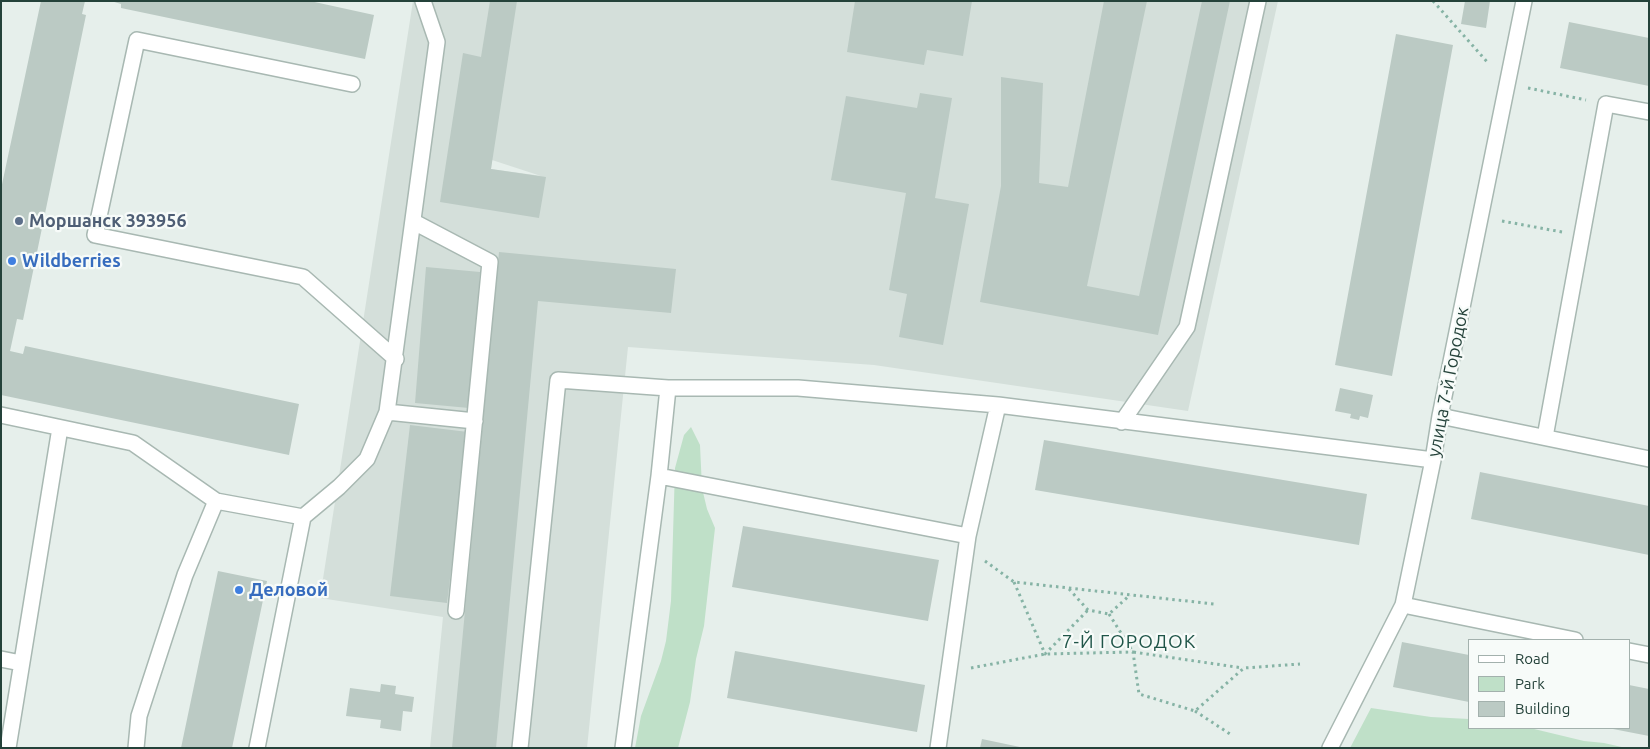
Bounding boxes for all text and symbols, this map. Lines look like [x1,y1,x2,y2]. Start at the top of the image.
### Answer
place label: Моршанск 393956 [29,210,187,232]
marker: Моршанск 393956 [13,215,25,227]
place label: Wildberries [22,250,121,272]
marker: Wildberries [6,255,18,267]
street label: улица 7-й Городок [1423,305,1473,459]
place label: Деловой [249,579,328,601]
marker: Деловой [233,584,245,596]
district label: 7-Й ГОРОДОК [1060,631,1198,653]
legend [1468,639,1630,729]
text: Road [1515,650,1550,667]
text: Park [1515,675,1545,692]
text: Building [1515,700,1570,717]

